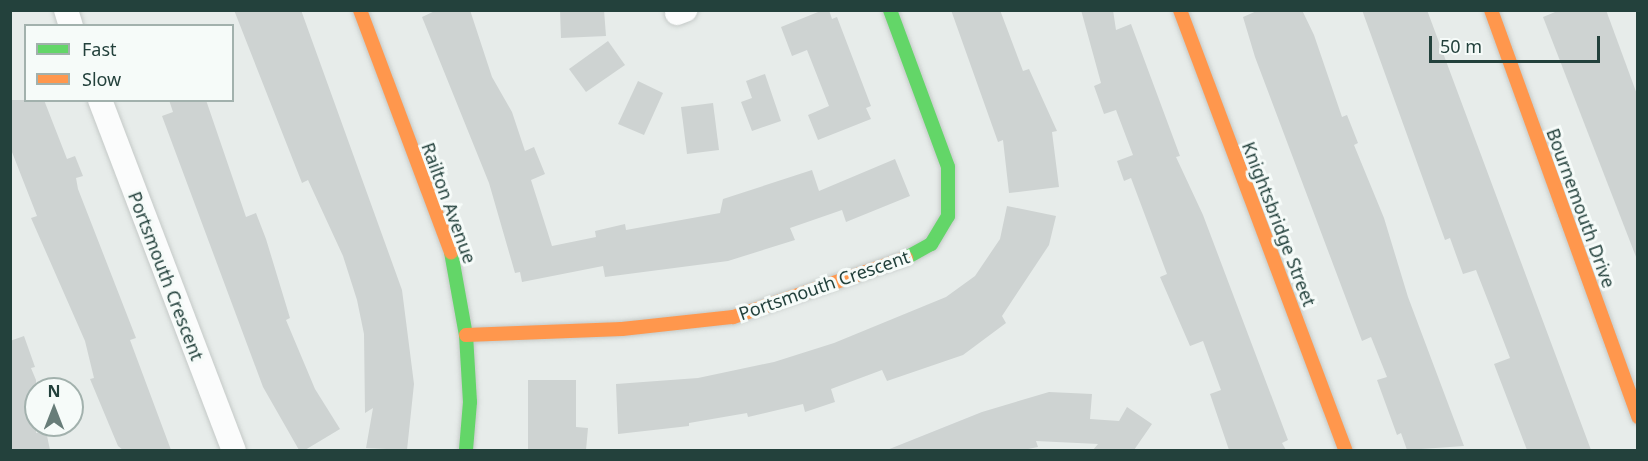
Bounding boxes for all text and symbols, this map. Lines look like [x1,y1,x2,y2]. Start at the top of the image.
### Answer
legend [24,24,234,102]
scale bar [1432,24,1603,62]
text: 50 m [1440,34,1482,58]
text: Fast [82,37,117,61]
text: Slow [82,67,121,91]
street label: Bournemouth Drive [1542,125,1620,291]
street label: Knightsbridge Street [1238,139,1320,309]
street label: Railton Avenue [417,140,481,266]
street label: Portsmouth Crescent [124,189,208,363]
street label: Portsmouth Crescent [736,246,912,324]
north arrow [24,377,84,437]
text: N [47,380,61,402]

